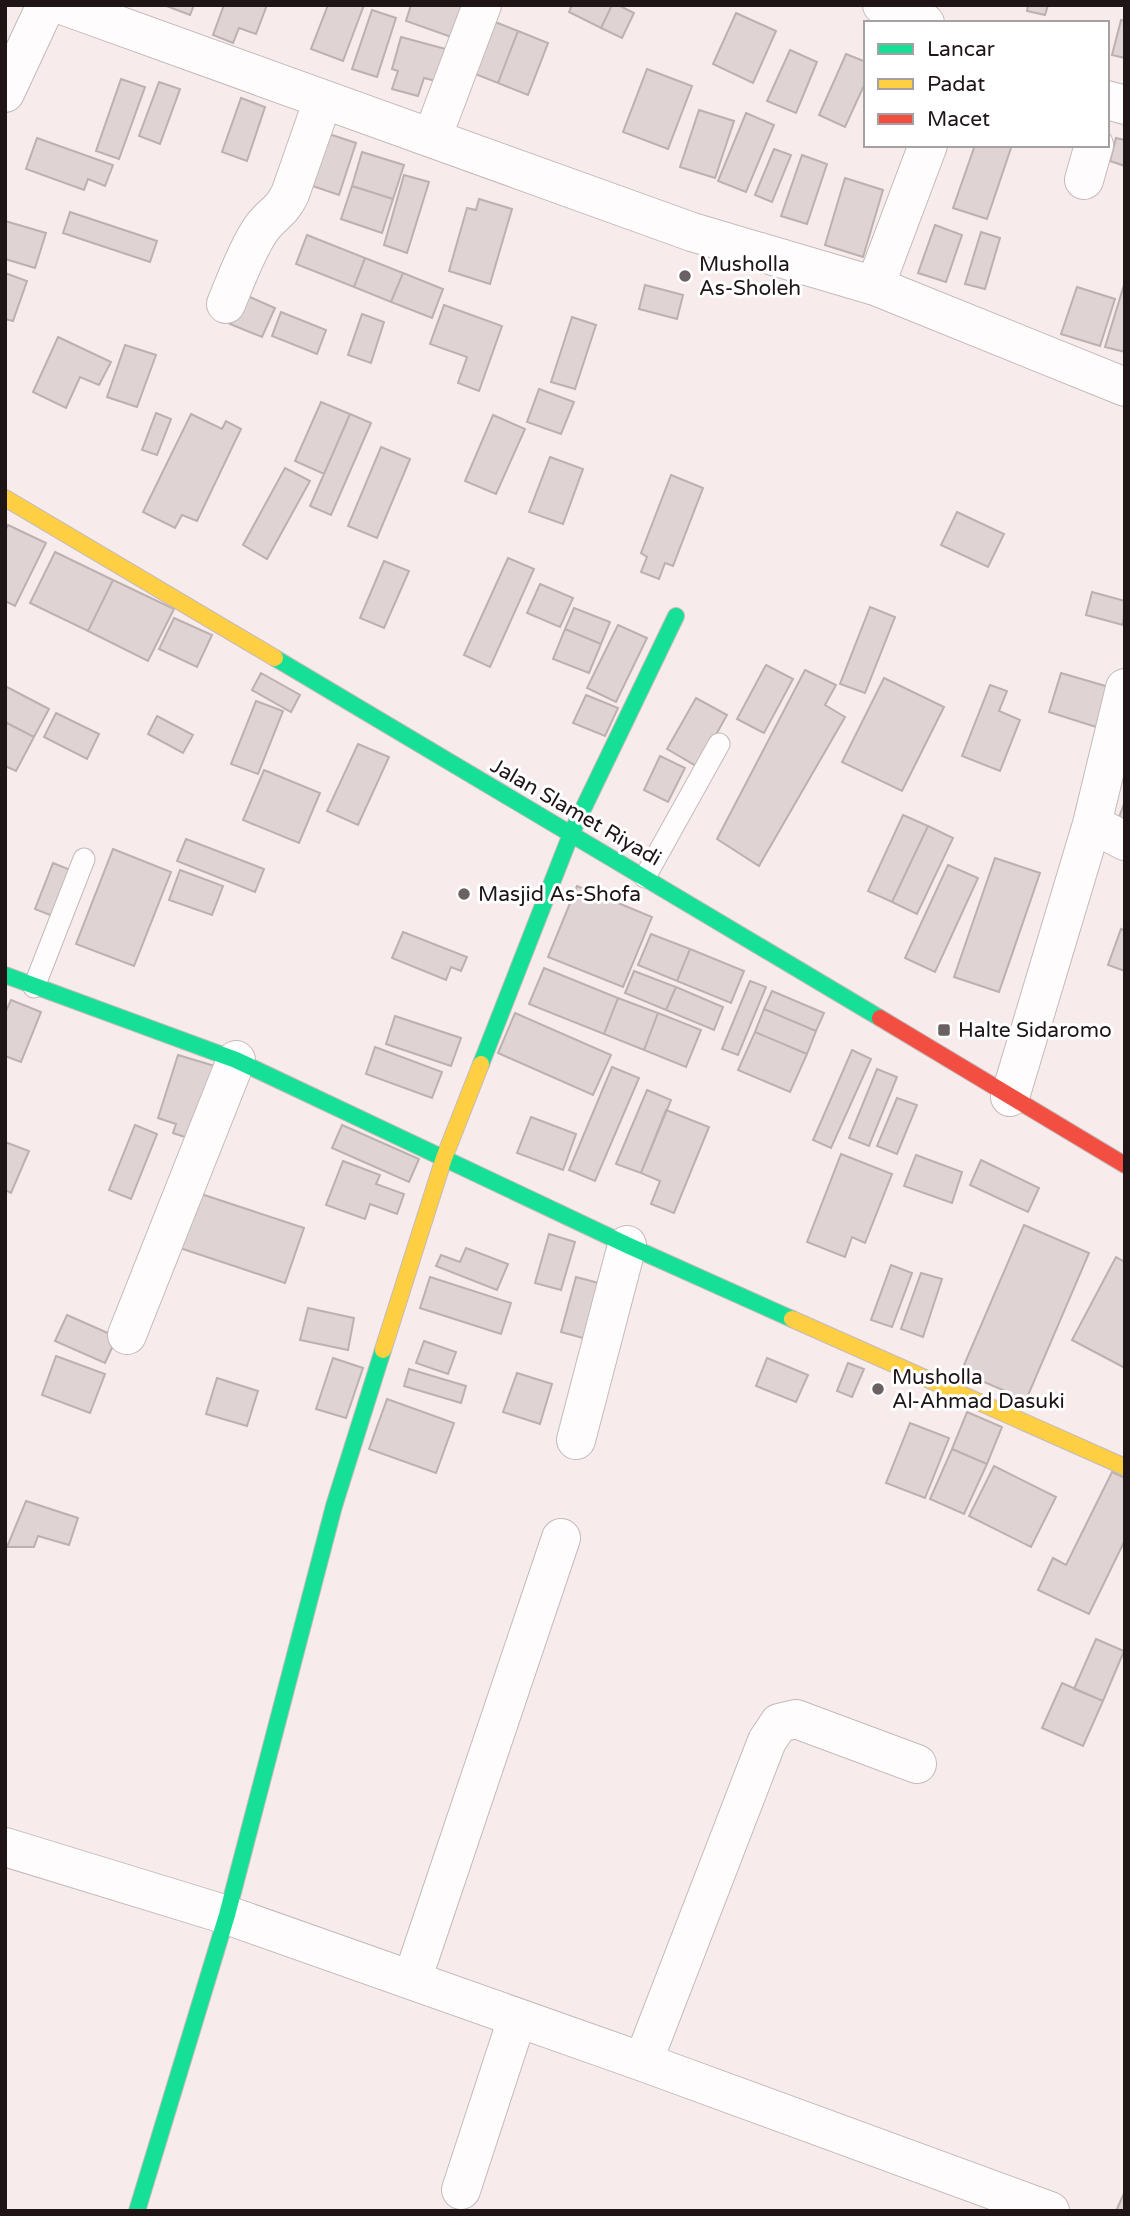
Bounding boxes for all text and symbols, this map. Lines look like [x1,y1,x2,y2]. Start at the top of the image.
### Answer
legend [864,21,1109,147]
text: Lancar [927,37,995,62]
text: Padat [927,72,985,97]
text: Macet [927,107,990,132]
place label: Musholla As-Sholeh [699,252,801,301]
marker: Musholla As-Sholeh [677,268,693,284]
street label: Jalan Slamet Riyadi [486,753,666,871]
place label: Masjid As-Shofa [478,882,641,907]
marker: Masjid As-Shofa [456,886,472,902]
place label: Halte Sidaromo [958,1018,1112,1043]
marker: Halte Sidaromo [936,1022,952,1038]
place label: Musholla Al-Ahmad Dasuki [892,1365,1065,1414]
marker: Musholla Al-Ahmad Dasuki [870,1381,886,1397]

